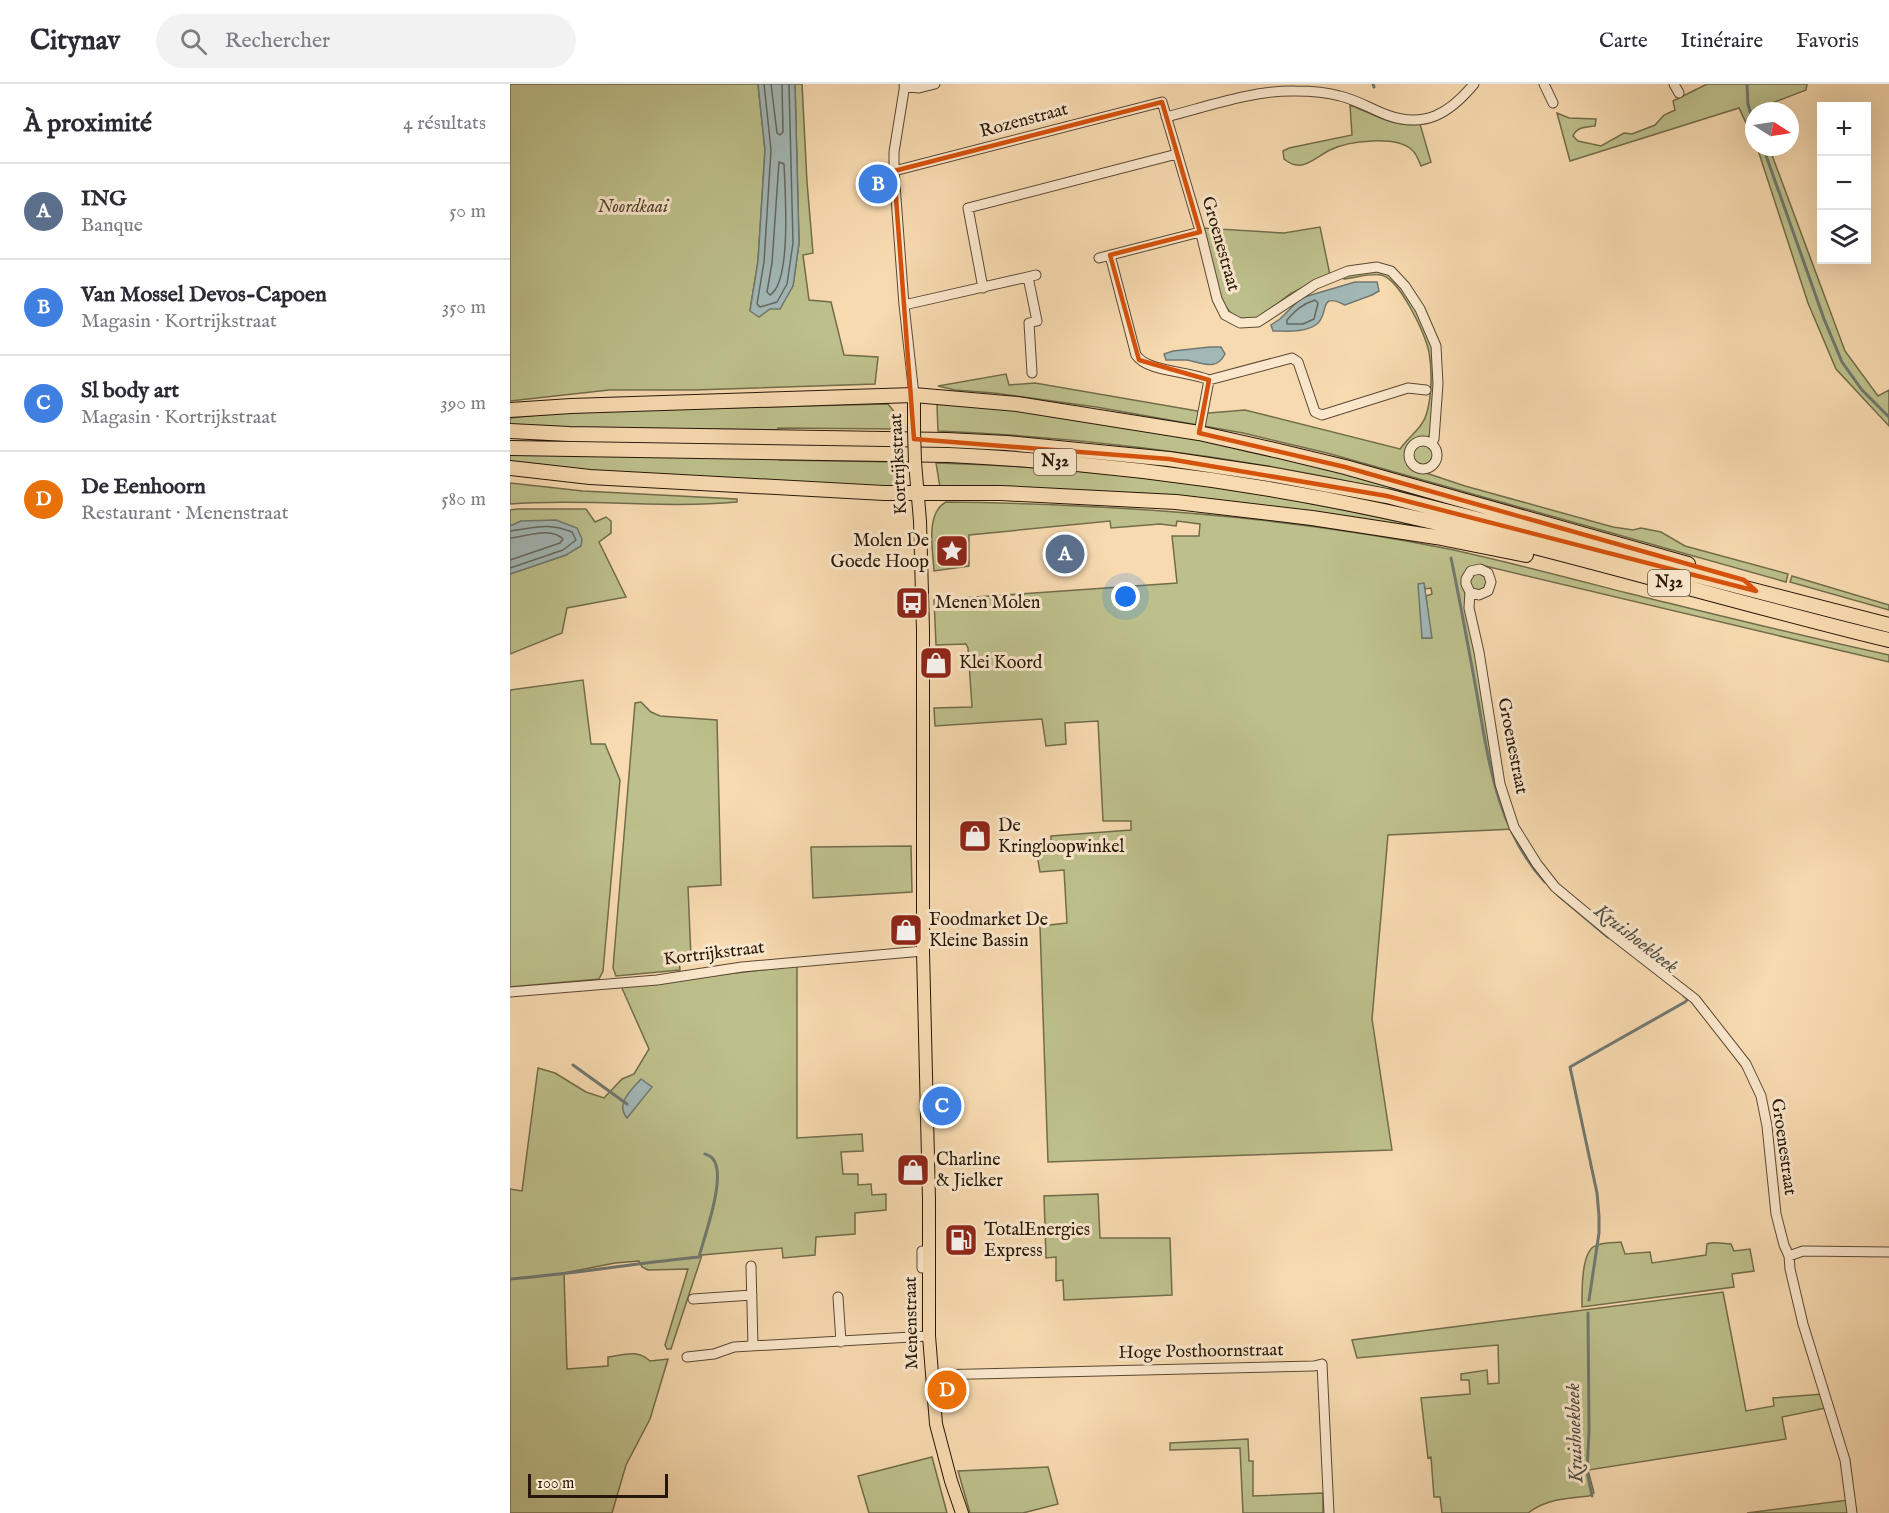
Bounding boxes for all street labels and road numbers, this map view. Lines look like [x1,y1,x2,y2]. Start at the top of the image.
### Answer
street label: Rozenstraat [977,98,1071,144]
street label: Groenestraat [1195,194,1245,294]
street label: Kortrijkstraat [885,413,913,515]
road number: N32 [1034,449,1076,475]
road number: N32 [1648,570,1690,596]
street label: Groenestraat [1491,696,1533,796]
street label: Kortrijkstraat [662,936,766,972]
street label: Groenestraat [1765,1097,1801,1197]
street label: Menenstraat [900,1276,924,1370]
street label: Hoge Posthoornstraat [1118,1339,1284,1365]

